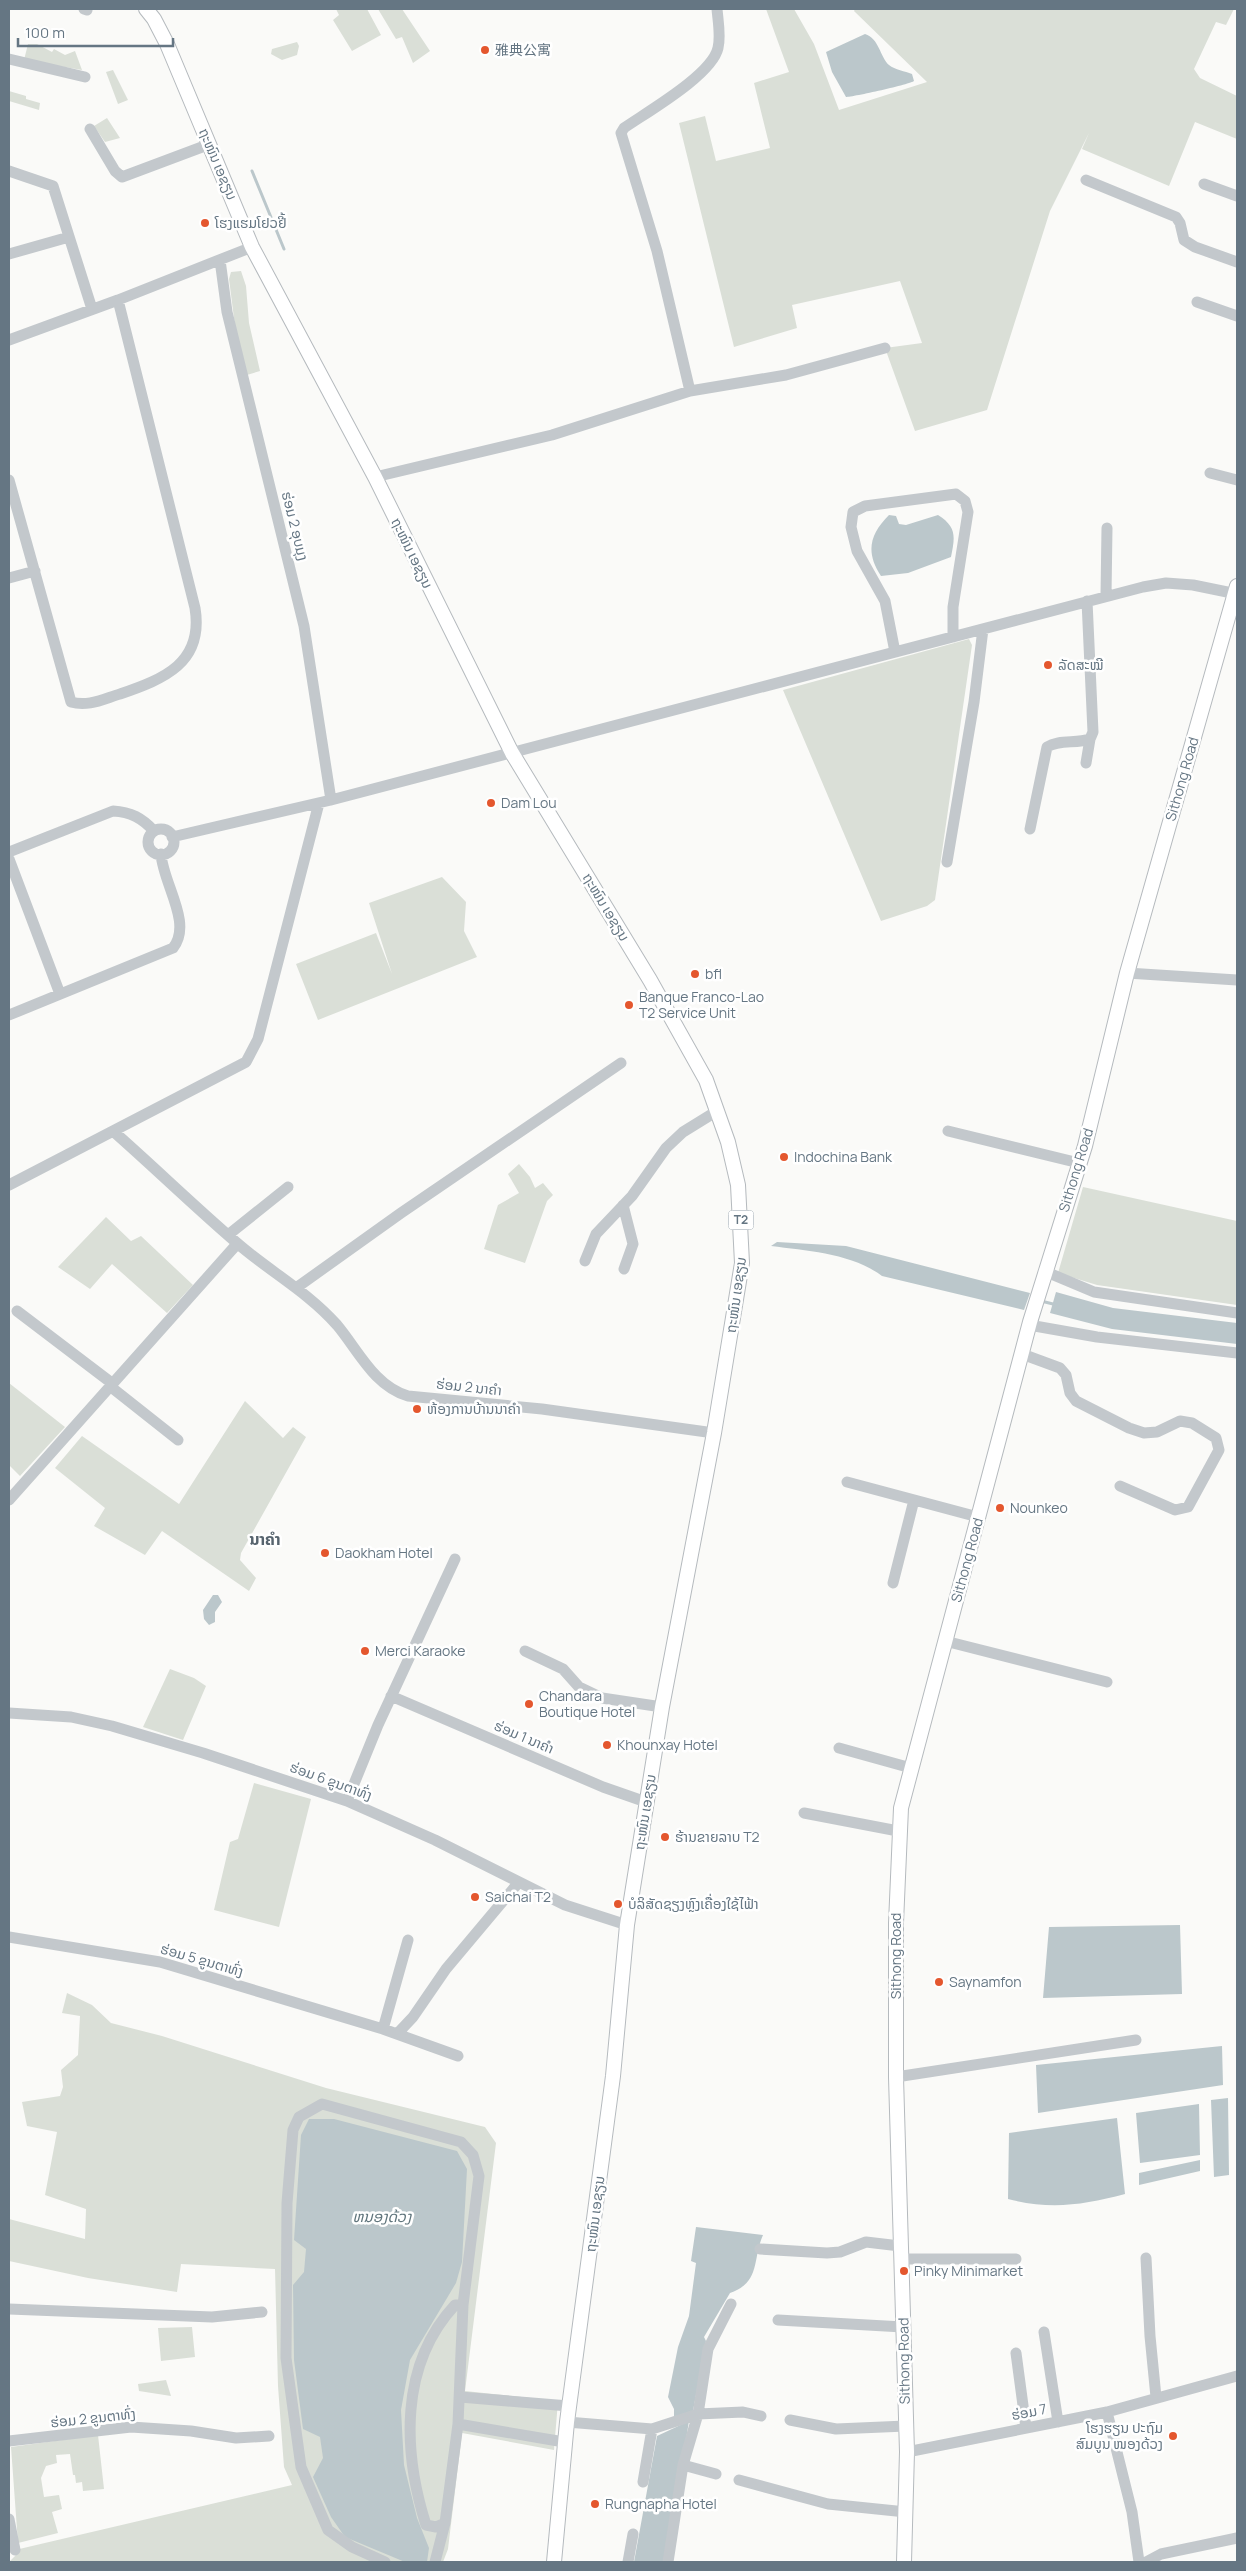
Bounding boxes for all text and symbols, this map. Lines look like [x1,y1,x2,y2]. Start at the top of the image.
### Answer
scale bar [18,15,172,47]
text: 100 m [25,22,65,43]
place label: 雅典公寓 [495,40,551,59]
marker: 雅典公寓 [479,44,491,56]
street label: ຖະໜົນ ເອຊຽນ [195,125,242,203]
place label: ໂຮງແຮມໂຢວຢີ້ [214,212,287,232]
marker: ໂຮງແຮມໂຢວຢີ້ [199,217,211,229]
street label: ຮ່ອມ 2 ອຸບມຸງ [278,489,313,562]
street label: ຖະໜົນ ເອຊຽນ [387,514,438,591]
place label: ລັດສະໝີ [1058,655,1104,674]
marker: ລັດສະໝີ [1042,659,1054,671]
street label: Sithong Road [1160,735,1203,823]
place label: Dam Lou [501,793,557,812]
marker: Dam Lou [485,797,497,809]
street label: ຖະໜົນ ເອຊຽນ [579,869,634,944]
place label: bfl [705,964,722,983]
marker: bfl [689,968,701,980]
place label: Banque Franco-Lao T2 Service Unit [639,987,764,1022]
marker: Banque Franco-Lao T2 Service Unit [623,999,635,1011]
street label: Sithong Road [1054,1126,1097,1214]
place label: Indochina Bank [794,1147,893,1166]
marker: Indochina Bank [778,1151,790,1163]
road number: T2 [728,1210,754,1230]
street label: ຖະໜົນ ເອຊຽນ [721,1256,750,1334]
street label: ຮ່ອມ 2 ນາຄຳ [435,1374,503,1399]
place label: ຫ້ອງການບ້ານນາຄໍາ [427,1399,521,1418]
marker: ຫ້ອງການບ້ານນາຄໍາ [411,1403,423,1415]
place label: Nounkeo [1010,1498,1068,1517]
marker: Nounkeo [994,1502,1006,1514]
street label: Sithong Road [946,1516,987,1604]
district label: ນາຄຳ [249,1528,281,1550]
place label: Daokham Hotel [335,1543,433,1562]
marker: Daokham Hotel [319,1547,331,1559]
place label: Merci Karaoke [375,1641,465,1660]
marker: Merci Karaoke [359,1645,371,1657]
place label: Chandara Boutique Hotel [539,1686,635,1721]
marker: Chandara Boutique Hotel [523,1698,535,1710]
street label: ຮ່ອມ 1 ນາຄຳ [491,1715,557,1758]
place label: Khounxay Hotel [617,1735,718,1754]
marker: Khounxay Hotel [601,1739,613,1751]
street label: ຮ່ອມ 6 ຂູນຕາທົ່ງ [287,1757,375,1804]
street label: ຖະໜົນ ເອຊຽນ [629,1773,660,1851]
place label: ຮ້ານຂາຍລາບ T2 [675,1827,760,1846]
marker: ຮ້ານຂາຍລາບ T2 [659,1831,671,1843]
place label: Saichai T2 [485,1887,551,1906]
marker: Saichai T2 [469,1891,481,1903]
place label: ບໍລິສັດຊຽງຫຼົງເຄື່ອງໃຊ້ໄຟ້າ [628,1893,759,1913]
marker: ບໍລິສັດຊຽງຫຼົງເຄື່ອງໃຊ້ໄຟ້າ [612,1898,624,1910]
street label: Sithong Road [886,1913,905,1999]
street label: ຮ່ອມ 5 ຂູນຕາທົ່ງ [158,1938,246,1980]
place label: Saynamfon [949,1972,1022,1991]
marker: Saynamfon [933,1976,945,1988]
street label: ຖະໜົນ ເອຊຽນ [580,2175,609,2253]
water label: ຫນອງດ້ວງ [353,2206,413,2227]
place label: Pinky Minimarket [914,2261,1023,2280]
marker: Pinky Minimarket [898,2265,910,2277]
street label: Sithong Road [893,2317,914,2405]
street label: ຮ່ອມ 7 [1010,2399,1048,2424]
street label: ຮ່ອມ 2 ຂູນຕາທົ່ງ [49,2403,137,2431]
place label: ໂຮງຮຽນ ປະຖົມ ສົມບູນ ໜອງດ້ວງ [1076,2418,1163,2453]
marker: ໂຮງຮຽນ ປະຖົມ ສົມບູນ ໜອງດ້ວງ [1167,2430,1179,2442]
place label: Rungnapha Hotel [605,2494,717,2513]
marker: Rungnapha Hotel [589,2498,601,2510]

